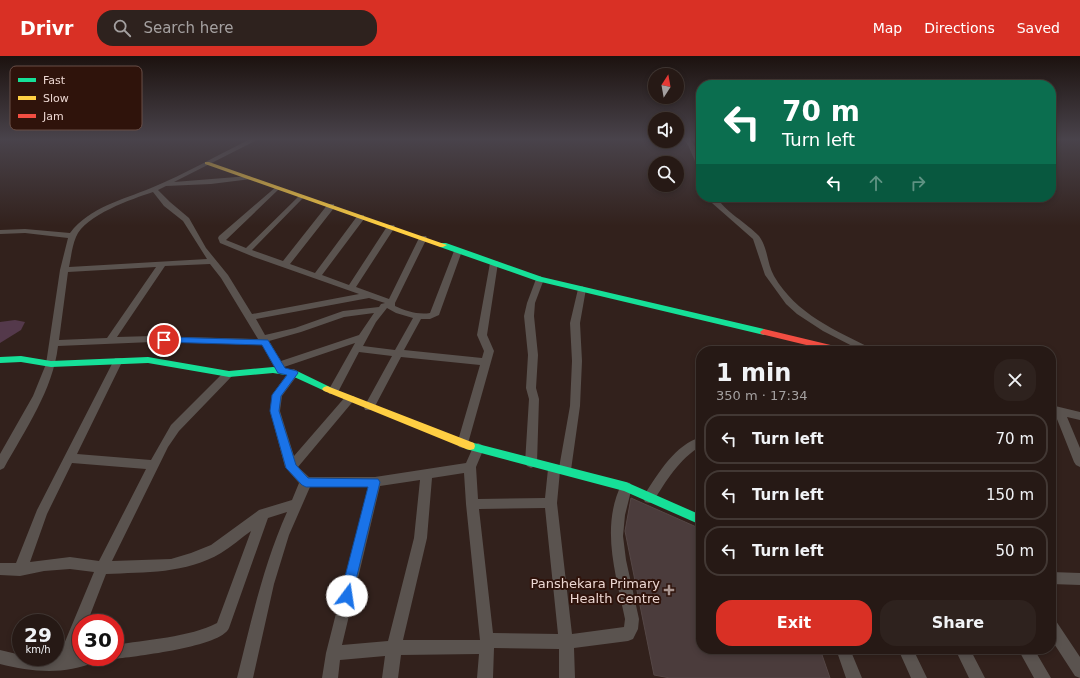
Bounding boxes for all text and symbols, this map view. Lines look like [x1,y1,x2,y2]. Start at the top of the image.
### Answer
search box [97,10,377,46]
text: Drivr [20,17,73,39]
icon: search [111,17,133,39]
text: Search here [143,19,234,37]
text: Map [873,20,902,36]
text: Directions [924,20,995,36]
text: Saved [1017,20,1060,36]
legend [10,66,142,130]
north arrow [648,68,684,104]
map controls [648,68,684,192]
text: Fast [43,74,66,87]
text: Slow [43,92,69,105]
text: 70 m [782,95,860,128]
icon: left [716,96,768,148]
text: Jam [42,110,64,123]
button: sound [648,112,684,148]
text: Turn left [782,129,855,150]
button: search [648,156,684,192]
icon: left [823,172,845,194]
icon: ahead [865,172,887,194]
icon: right [907,172,929,194]
pin [147,323,181,357]
icon: arrive [153,329,175,351]
text: 1 min [716,359,791,387]
button: close [994,359,1036,401]
text: 350 m · 17:34 [716,388,807,403]
icon: left [718,428,740,450]
text: Turn left [752,430,824,448]
text: 70 m [996,430,1034,448]
icon: left [718,484,740,506]
text: Turn left [752,486,824,504]
text: 150 m [986,486,1034,504]
icon: left [718,540,740,562]
text: Turn left [752,542,824,560]
text: 50 m [996,542,1034,560]
position arrow [326,575,368,617]
place label: Panshekara Primary Health Centre [531,576,660,606]
marker: Panshekara Primary Health Centre [663,584,675,596]
button: Exit [716,600,872,646]
button: Share [880,600,1036,646]
speed limit sign: 30 [72,614,124,666]
text: 29 [24,623,52,647]
text: km/h [25,644,51,655]

